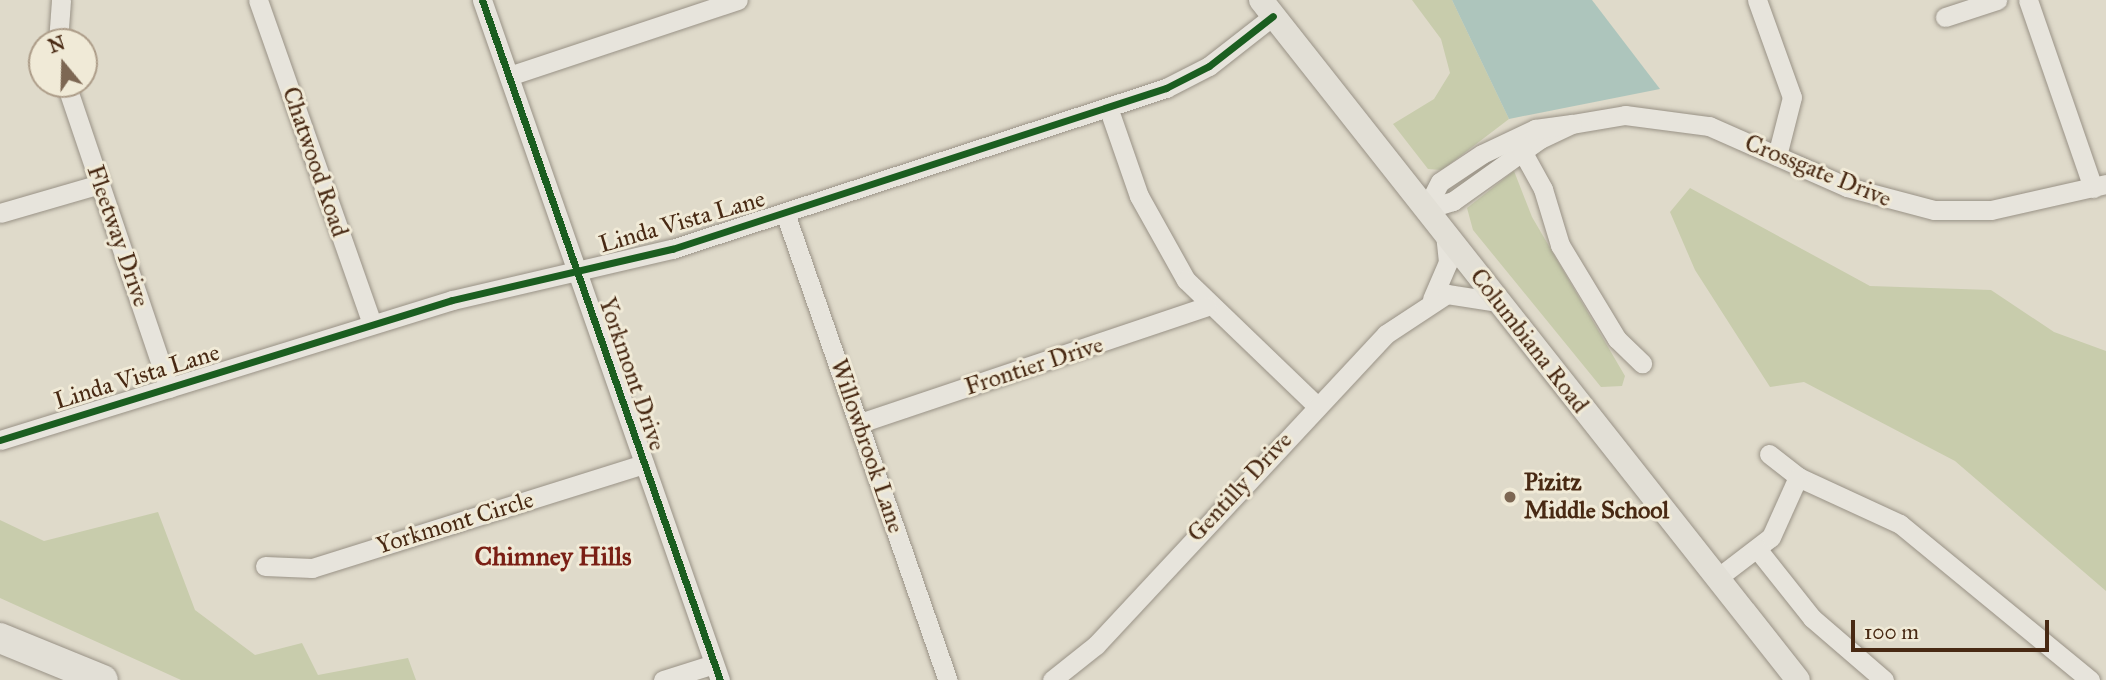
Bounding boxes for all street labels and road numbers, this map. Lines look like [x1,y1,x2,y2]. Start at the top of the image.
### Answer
street label: Chatwood Road [276,83,354,241]
street label: Crossgate Drive [1741,129,1895,213]
street label: Fleetway Drive [80,161,156,311]
street label: Linda Vista Lane [596,185,768,259]
street label: Columbiana Road [1464,263,1594,419]
street label: Yorkmont Drive [592,294,672,454]
street label: Frontier Drive [961,330,1107,402]
street label: Linda Vista Lane [51,338,223,416]
street label: Willowbrook Lane [824,355,910,537]
street label: Gentilly Drive [1182,426,1298,548]
street label: Yorkmont Circle [373,485,537,561]

